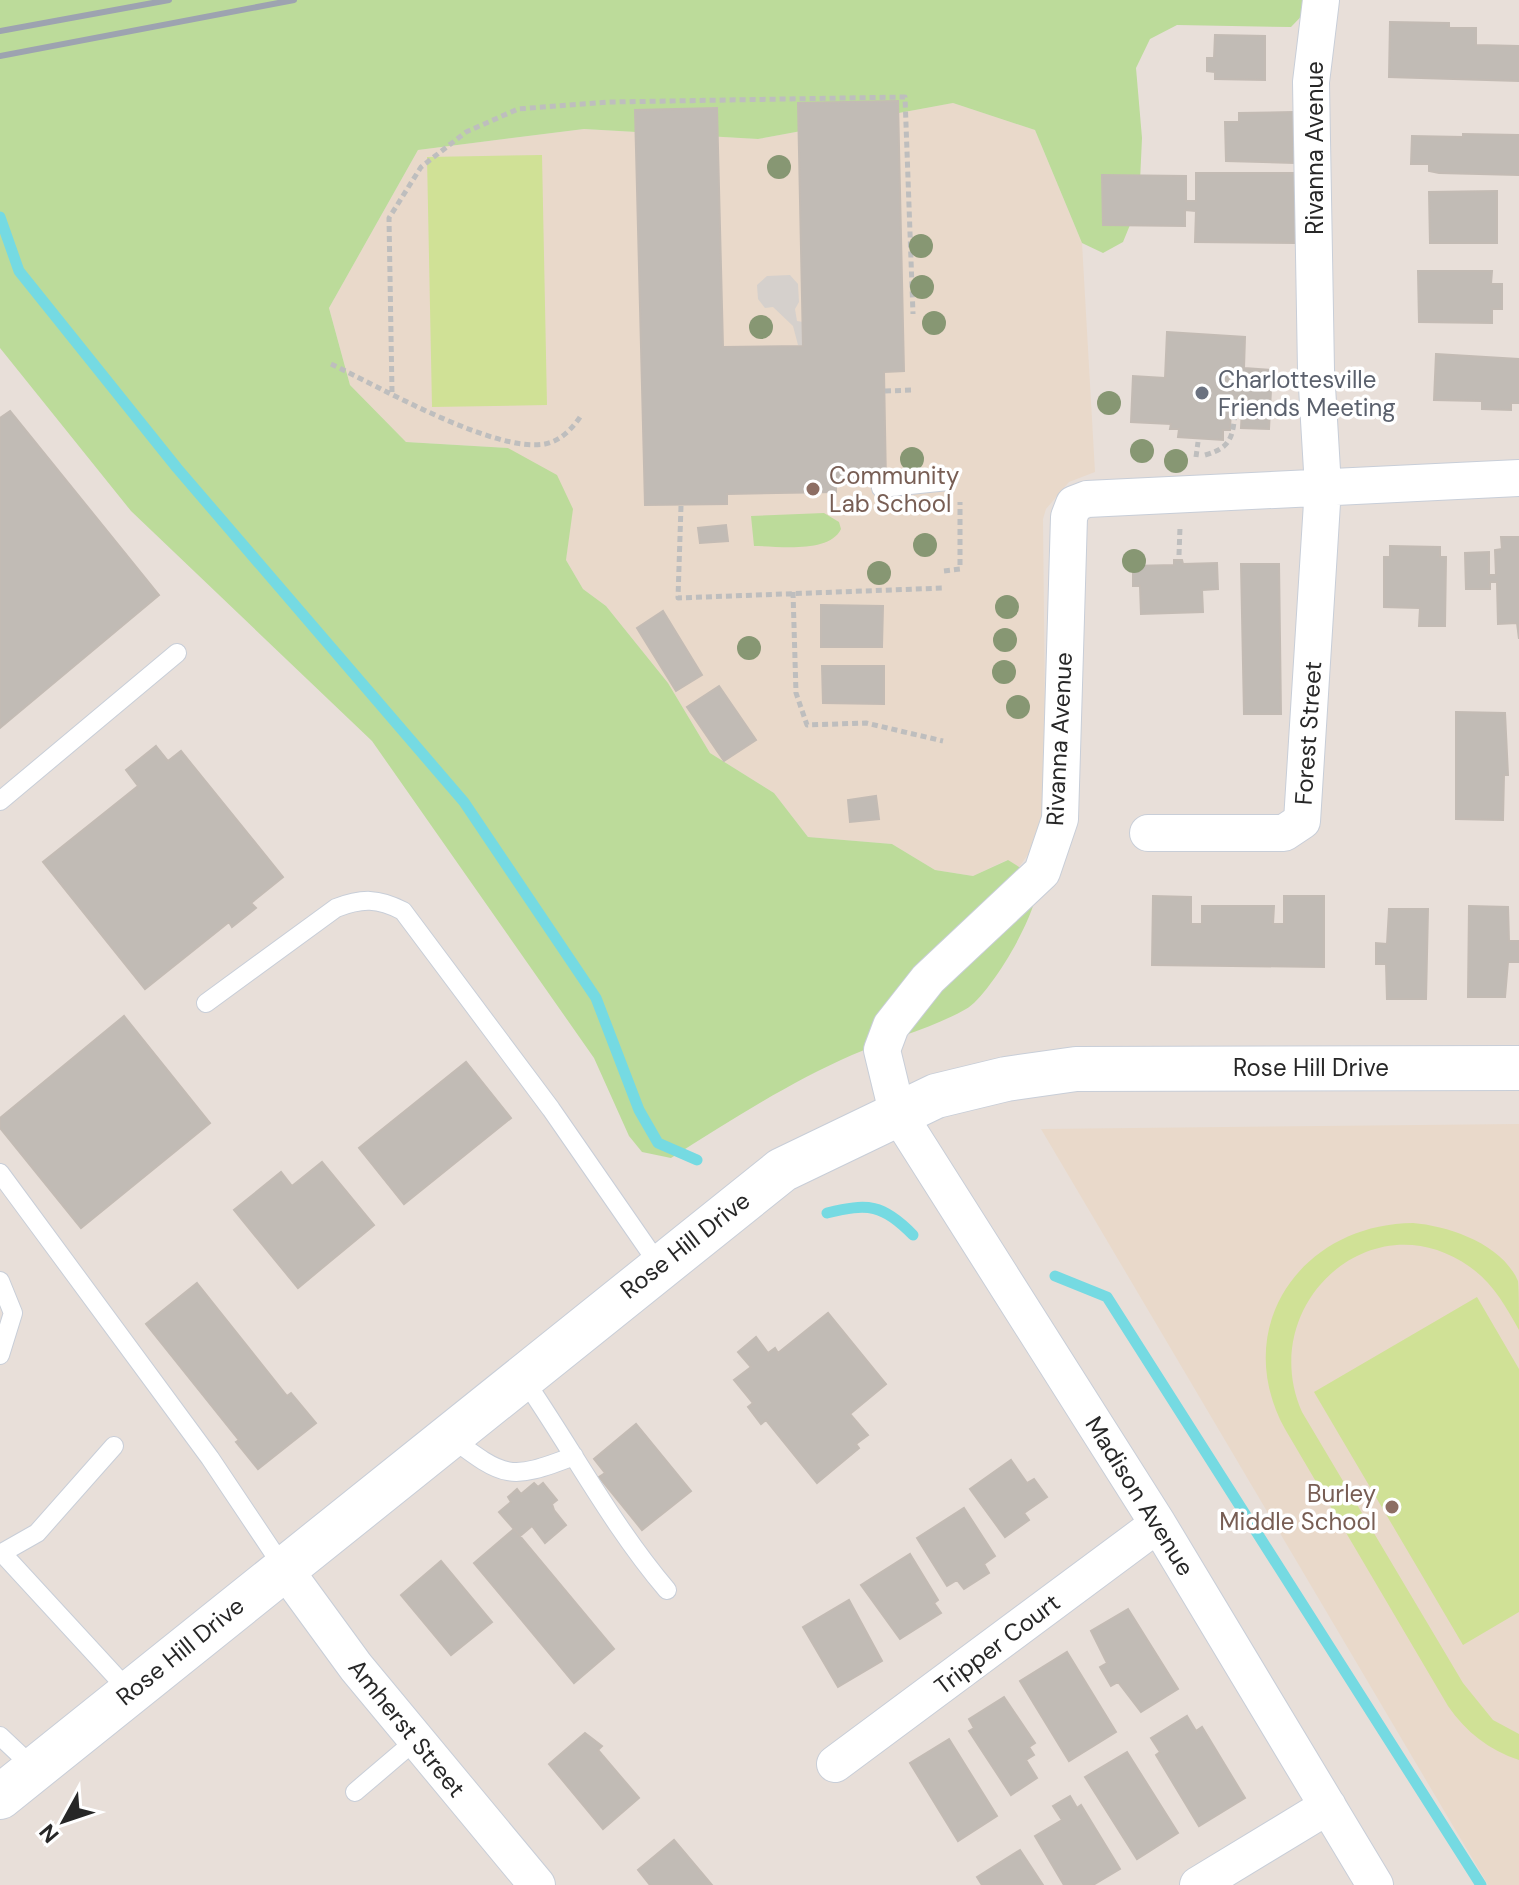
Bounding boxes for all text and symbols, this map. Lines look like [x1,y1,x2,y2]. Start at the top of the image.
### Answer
street label: Rivanna Avenue [1299,61,1330,235]
place label: Charlottesville Friends Meeting [1218,364,1396,423]
marker: Charlottesville Friends Meeting [1193,384,1211,402]
place label: Community Lab School [829,460,959,519]
marker: Community Lab School [804,480,822,498]
street label: Rivanna Avenue [1039,651,1079,827]
street label: Forest Street [1288,660,1328,806]
street label: Rose Hill Drive [1233,1052,1389,1083]
street label: Rose Hill Drive [614,1185,756,1305]
street label: Madison Avenue [1079,1411,1201,1581]
place label: Burley Middle School [1219,1478,1376,1537]
marker: Burley Middle School [1383,1498,1401,1516]
street label: Tripper Court [928,1587,1066,1701]
street label: Rose Hill Drive [110,1590,250,1712]
street label: Amherst Street [342,1653,472,1803]
north arrow [24,1781,104,1861]
text: N [33,1818,65,1849]

